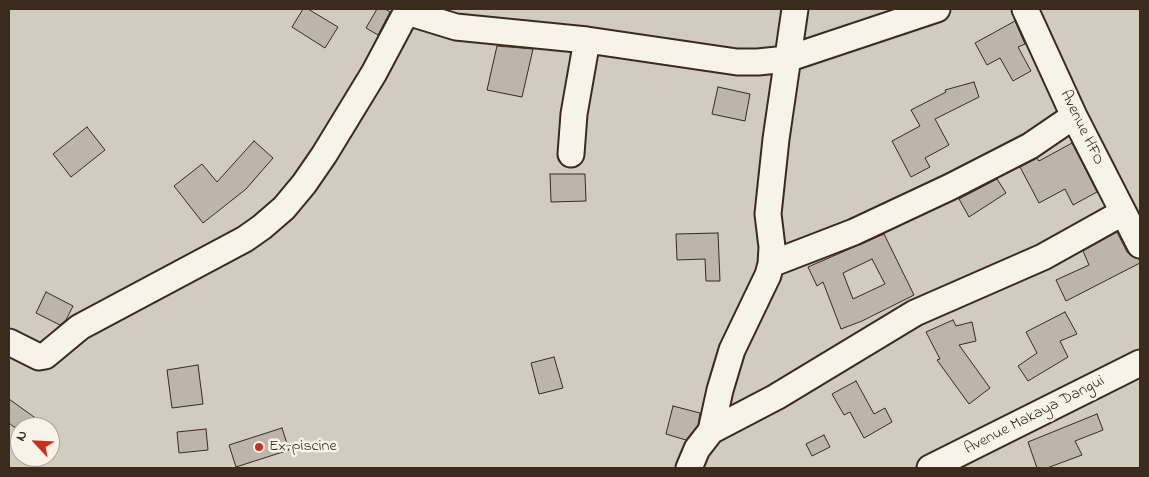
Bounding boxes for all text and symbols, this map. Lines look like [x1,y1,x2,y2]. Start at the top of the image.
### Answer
street label: Avenue HFO [1055,88,1107,168]
street label: Avenue Makaya Dangui [962,372,1108,460]
north arrow [10,417,60,467]
text: N [10,427,33,445]
place label: Ex-piscine [269,437,337,457]
marker: Ex-piscine [253,441,265,453]

